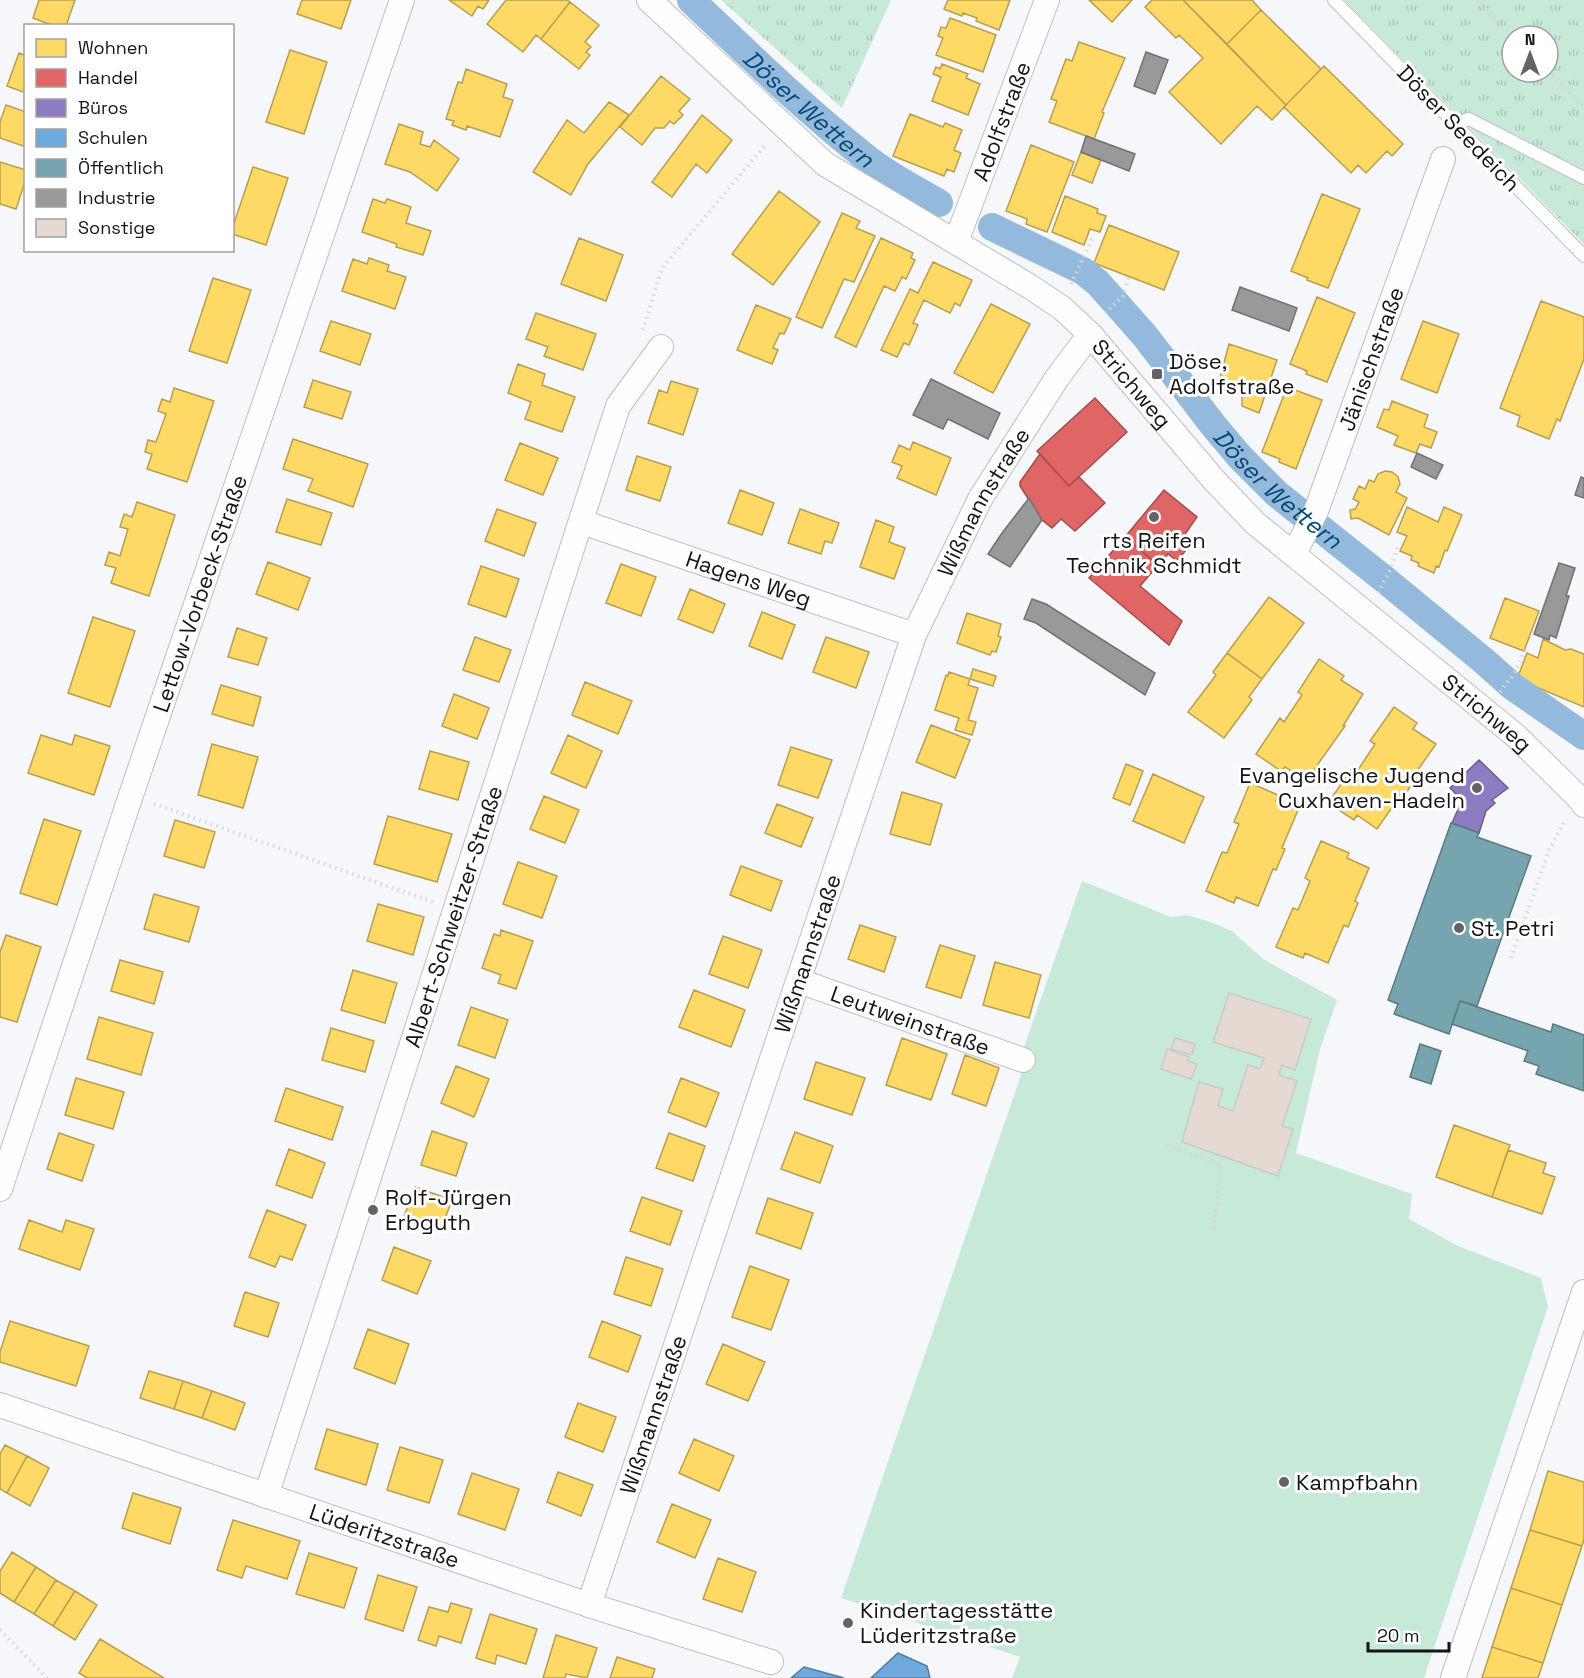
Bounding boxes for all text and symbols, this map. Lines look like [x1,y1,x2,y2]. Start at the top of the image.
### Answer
legend [24,24,234,252]
north arrow [1500,24,1560,84]
text: N [1525,29,1535,50]
text: Wohnen [78,36,148,59]
water label: Döser Wettern [737,42,882,175]
street label: Adolfstraße [966,58,1037,185]
street label: Döser Seedeich [1391,59,1527,197]
text: Handel [78,66,138,89]
text: Büros [78,96,128,119]
text: Schulen [78,126,148,149]
text: Öffentlich [78,156,164,179]
text: Industrie [78,186,155,209]
text: Sonstige [78,216,155,239]
street label: Jänischstraße [1332,283,1410,435]
street label: Strichweg [1086,333,1178,434]
place label: Döse, Adolfstraße [1169,347,1294,400]
marker: Döse, Adolfstraße [1150,367,1164,381]
street label: Wißmannstraße [931,422,1036,581]
water label: Döser Wettern [1207,422,1349,556]
street label: Lettow-Vorbeck-Straße [146,471,253,716]
marker: rts Reifen Technik Schmidt [1147,510,1161,524]
place label: rts Reifen Technik Schmidt [1066,526,1242,579]
street label: Hagens Weg [682,544,815,613]
street label: Strichweg [1436,667,1538,758]
place label: Evangelische Jugend Cuxhaven-Hadeln [1239,761,1465,814]
marker: Evangelische Jugend Cuxhaven-Hadeln [1470,781,1484,795]
street label: Albert-Schweitzer-Straße [398,782,509,1051]
street label: Wißmannstraße [768,870,847,1037]
place label: St. Petri [1471,914,1554,942]
marker: St. Petri [1452,921,1466,935]
street label: Leutweinstraße [827,979,994,1061]
place label: Rolf-Jürgen Erbguth [385,1183,512,1236]
marker: Rolf-Jürgen Erbguth [366,1203,380,1217]
street label: Wißmannstraße [613,1331,692,1498]
place label: Kampfbahn [1296,1468,1418,1496]
marker: Kampfbahn [1277,1475,1291,1489]
street label: Lüderitzstraße [306,1497,463,1574]
place label: Kindertagesstätte Lüderitzstraße [860,1596,1053,1649]
scale bar [1368,1615,1449,1653]
marker: Kindertagesstätte Lüderitzstraße [841,1616,855,1630]
text: 20 m [1377,1624,1420,1647]

